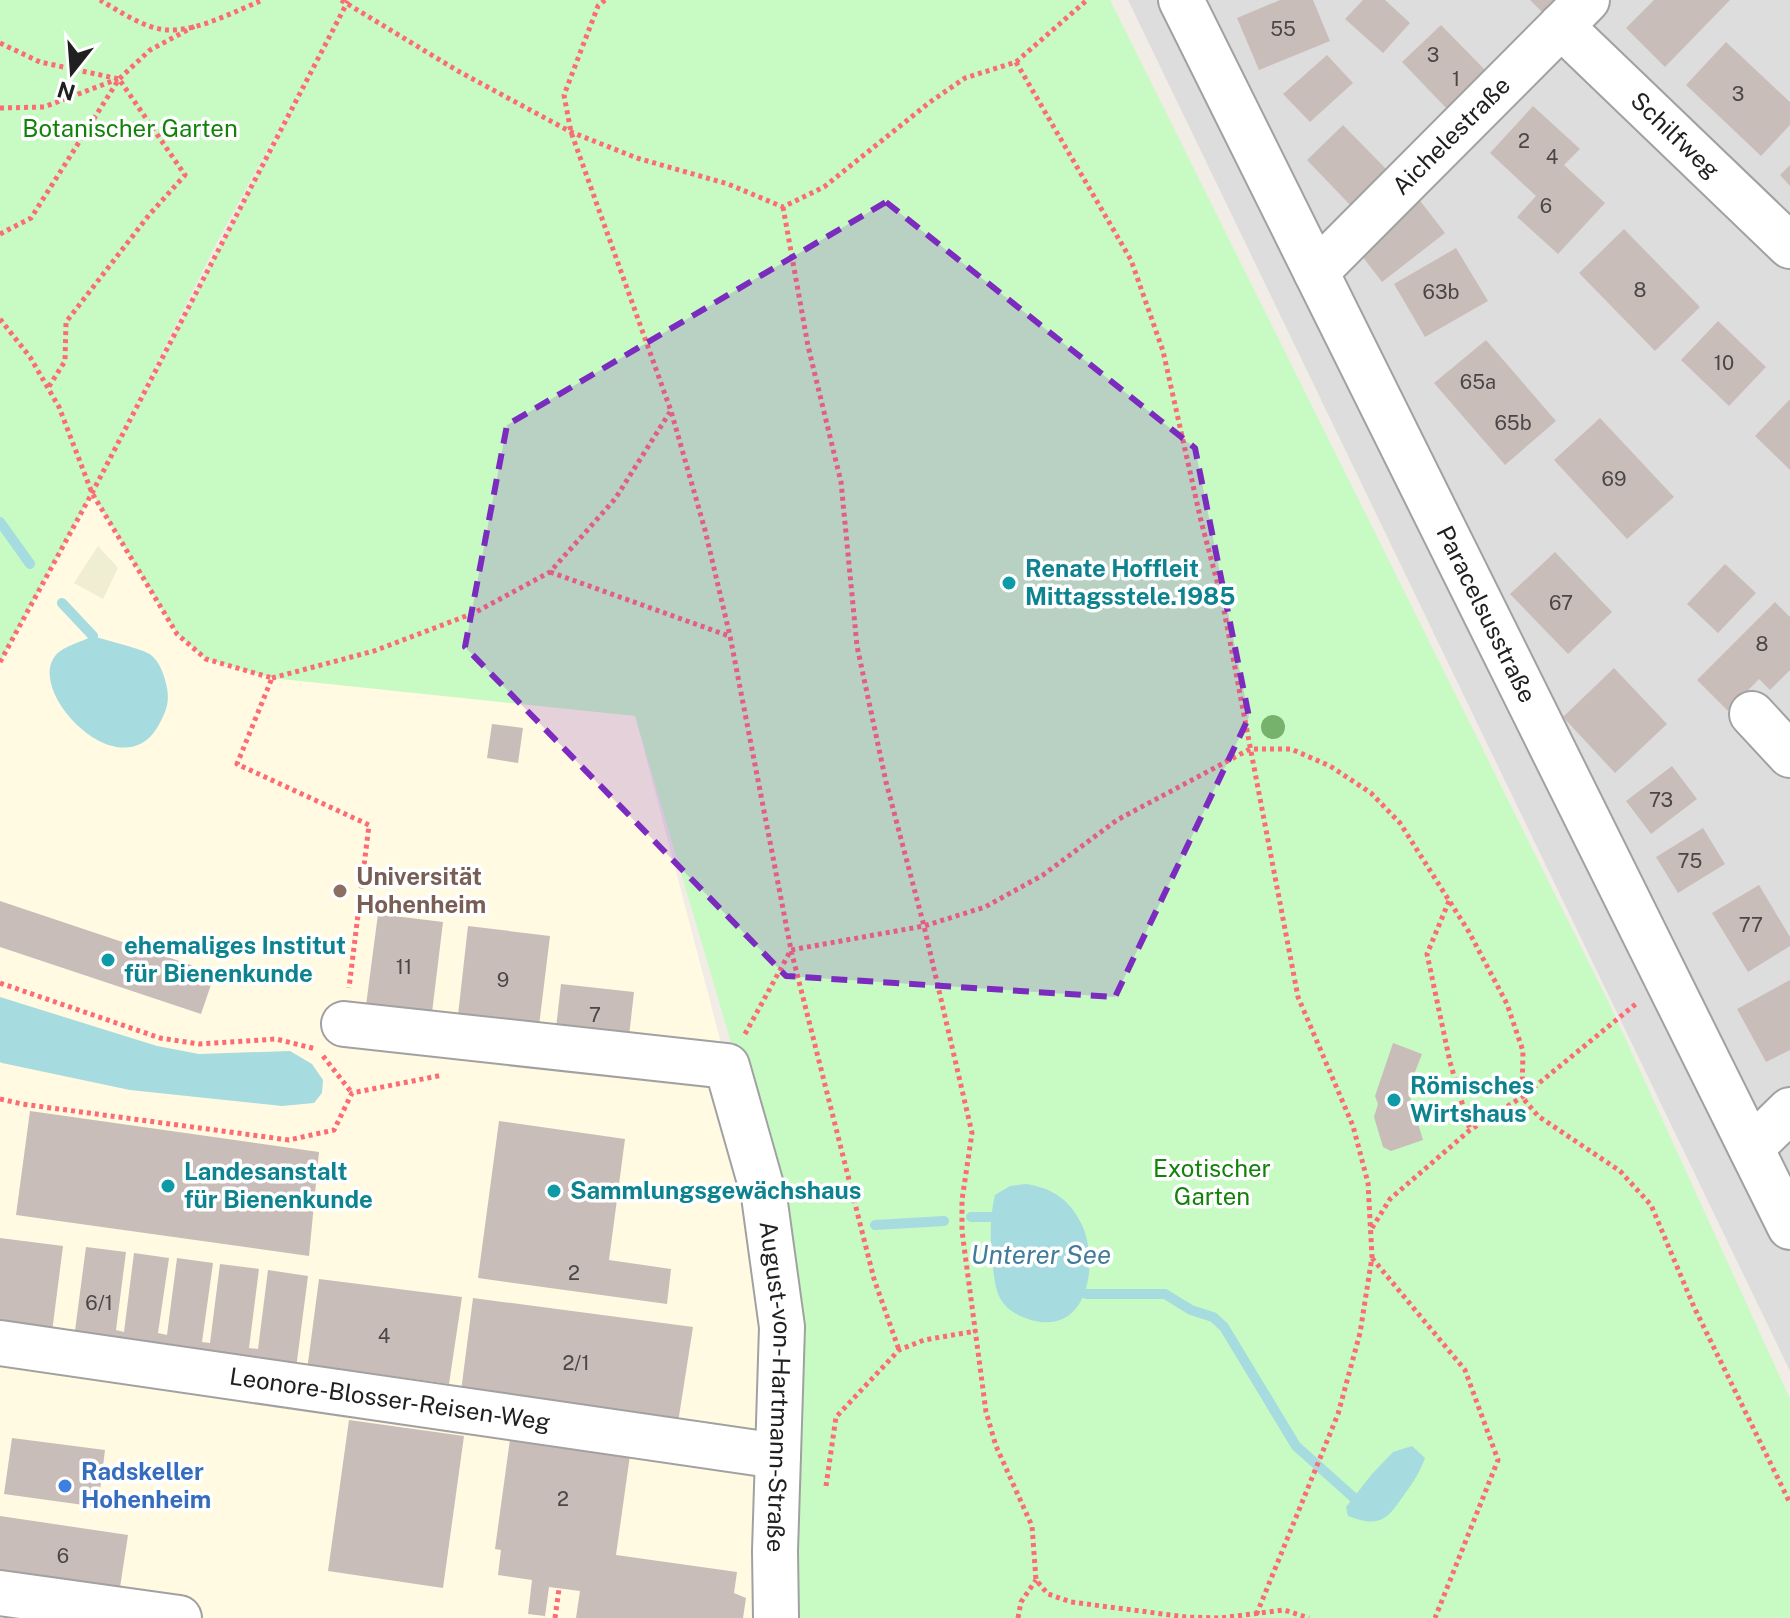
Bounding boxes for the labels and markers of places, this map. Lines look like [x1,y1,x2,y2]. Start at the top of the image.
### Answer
place label: Renate Hoffleit Mittagsstele.1985 [1025,554,1235,610]
marker: Renate Hoffleit Mittagsstele.1985 [1000,574,1018,592]
place label: Universität Hohenheim [356,862,486,918]
marker: Universität Hohenheim [331,882,349,900]
place label: ehemaliges Institut für Bienenkunde [124,931,346,987]
marker: ehemaliges Institut für Bienenkunde [99,951,117,969]
place label: Römisches Wirtshaus [1410,1071,1534,1127]
marker: Römisches Wirtshaus [1385,1091,1403,1109]
place label: Landesanstalt für Bienenkunde [184,1157,373,1213]
place label: Sammlungsgewächshaus [570,1176,862,1204]
marker: Landesanstalt für Bienenkunde [159,1177,177,1195]
marker: Sammlungsgewächshaus [545,1182,563,1200]
place label: Radskeller Hohenheim [81,1457,211,1513]
marker: Radskeller Hohenheim [56,1477,74,1495]

